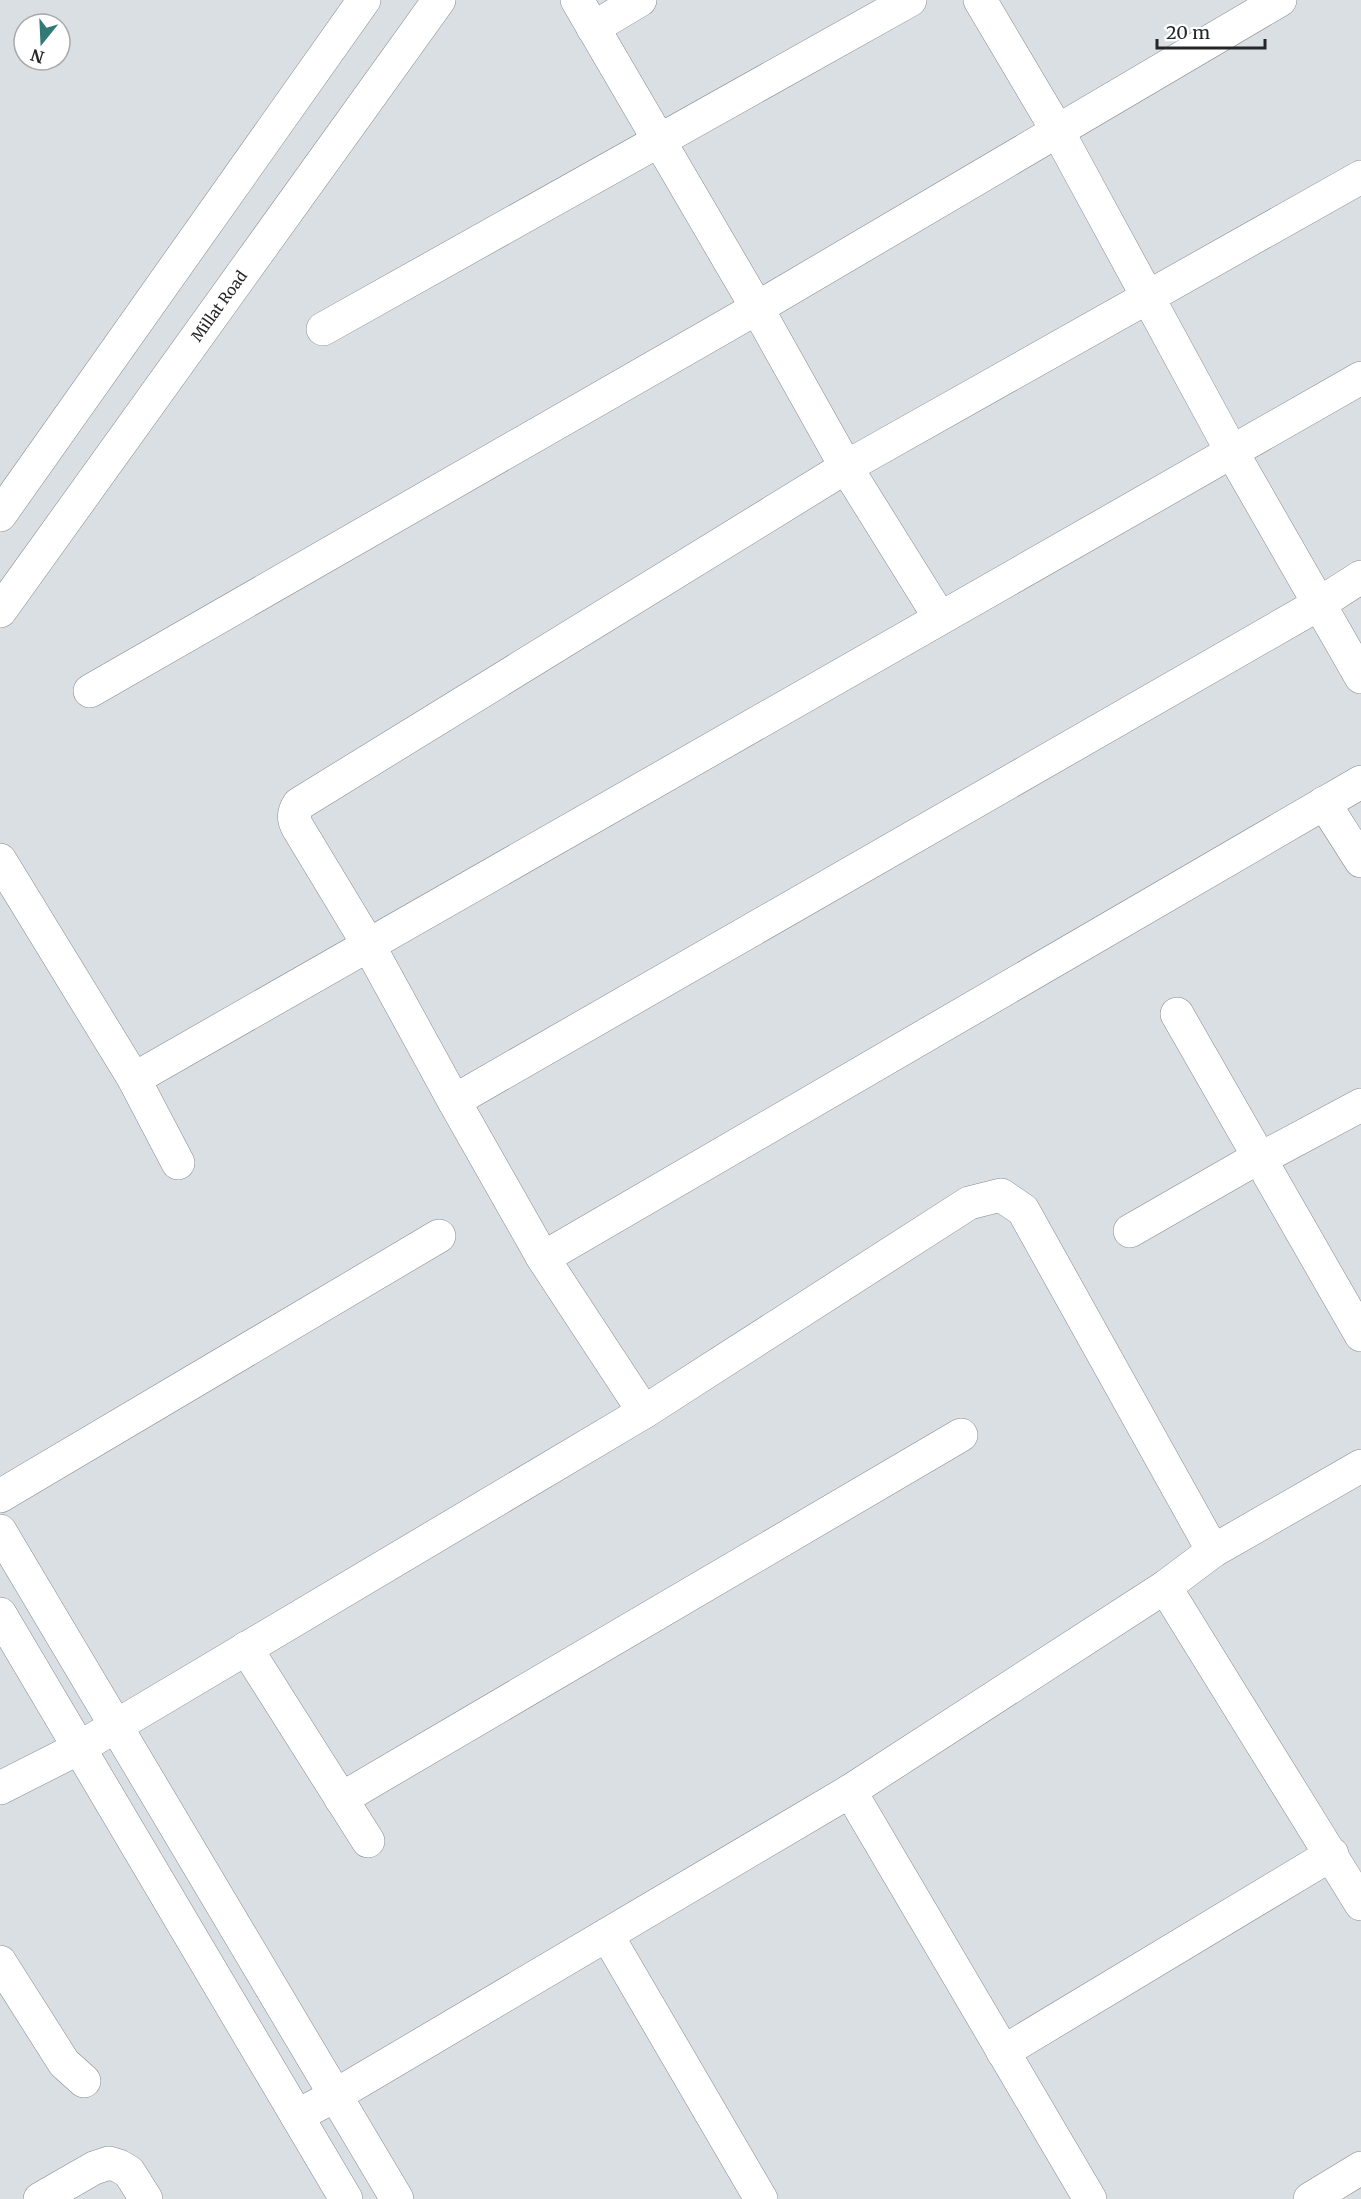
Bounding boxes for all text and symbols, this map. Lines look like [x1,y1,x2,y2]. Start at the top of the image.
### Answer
north arrow [12,12,72,72]
scale bar [1157,12,1265,50]
text: 20 m [1166,21,1210,44]
text: N [28,45,46,68]
street label: Millat Road [187,267,251,345]

